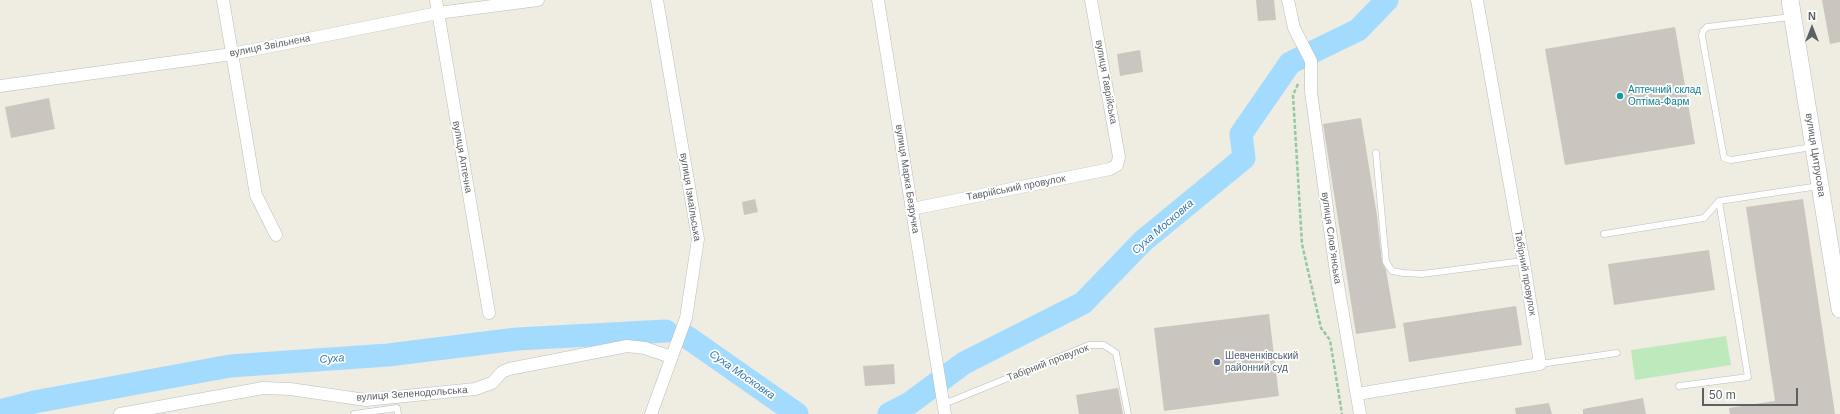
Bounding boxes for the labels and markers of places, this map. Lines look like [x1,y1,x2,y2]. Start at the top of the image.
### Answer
place label: Аптечний склад Оптіма-Фарм [1628,84,1701,108]
marker: Аптечний склад Оптіма-Фарм [1615,91,1625,101]
place label: Шевченківський районний суд [1225,350,1298,374]
marker: Шевченківський районний суд [1212,357,1222,367]

